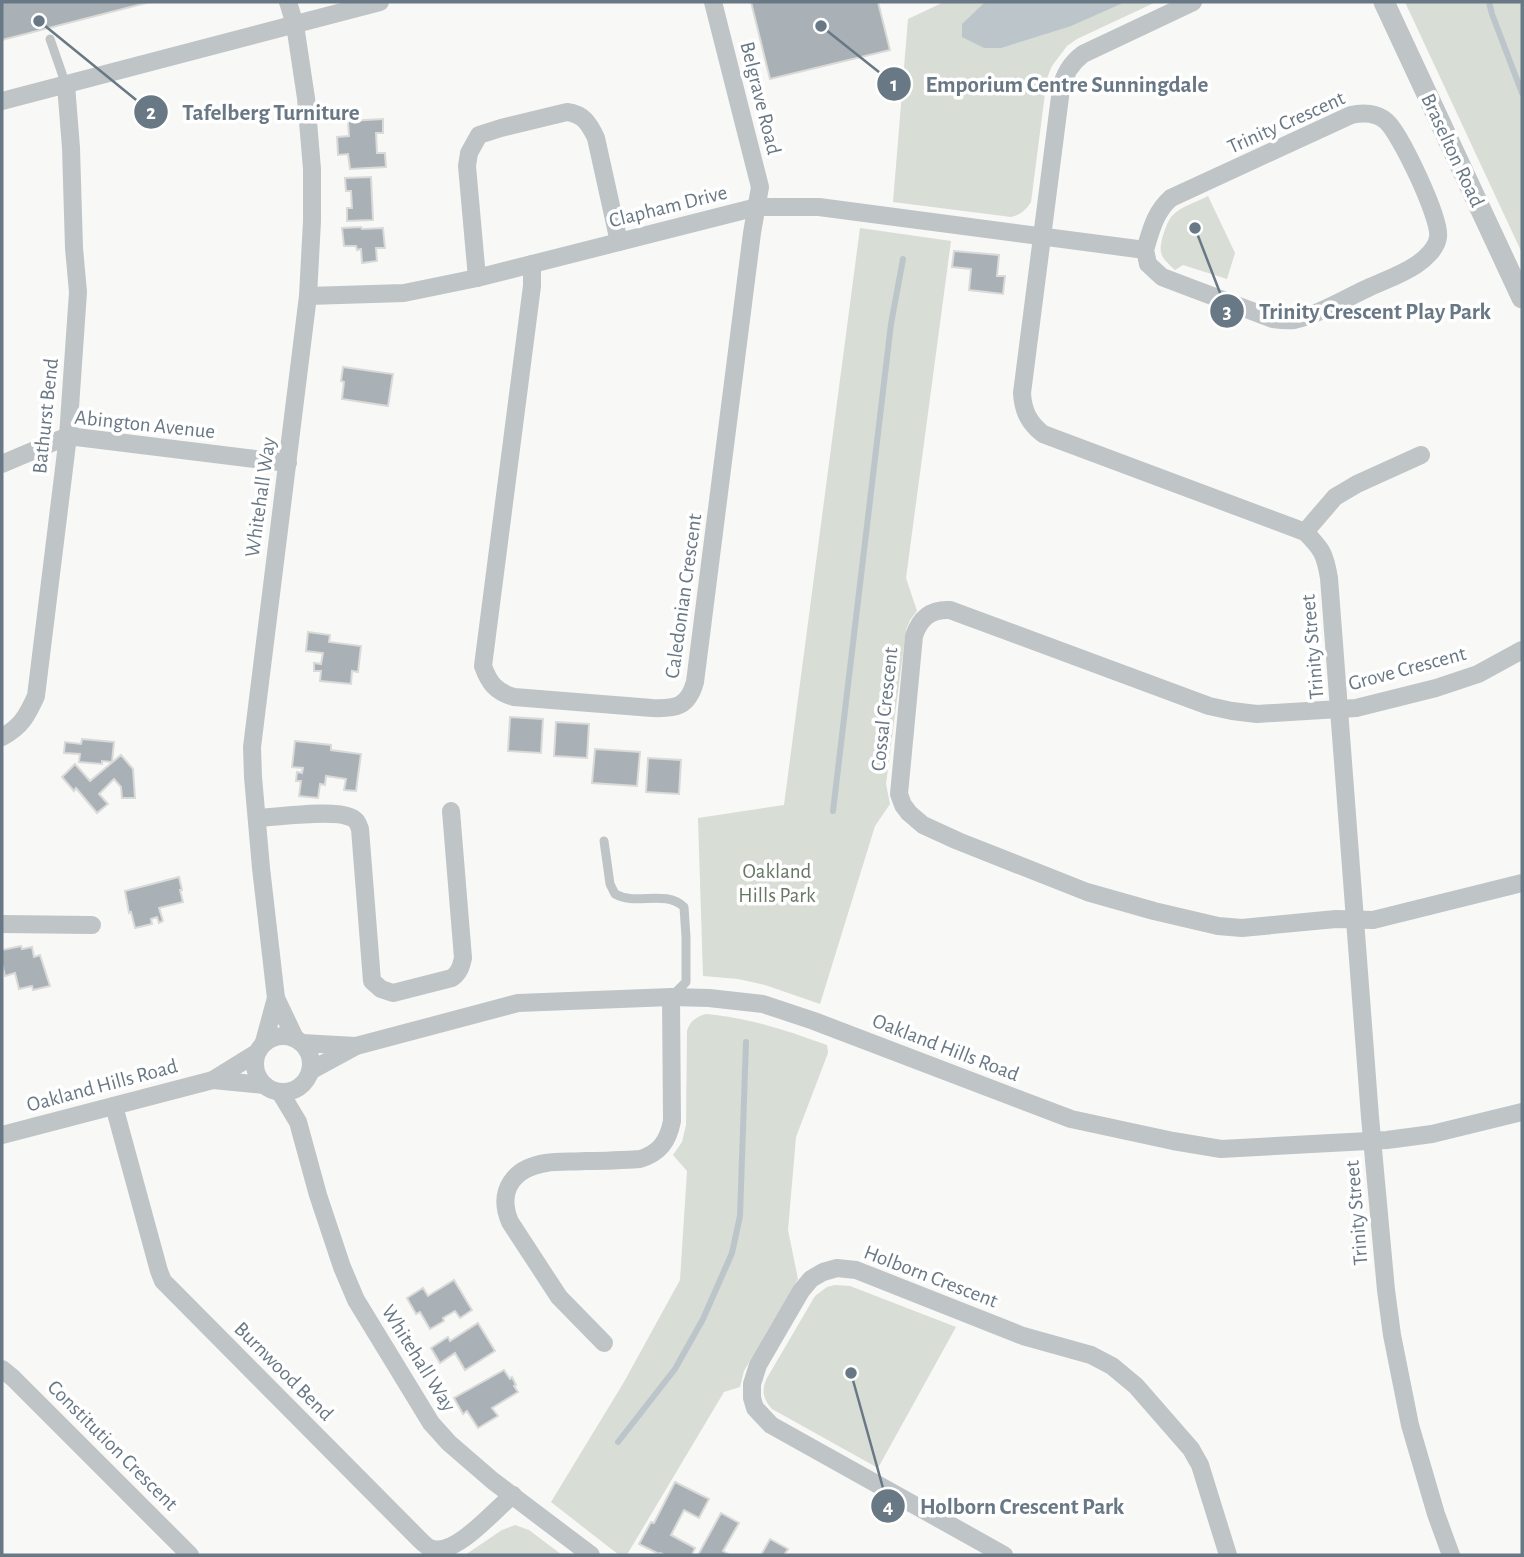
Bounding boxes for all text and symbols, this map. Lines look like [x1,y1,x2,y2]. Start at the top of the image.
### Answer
street label: Belgrave Road [736,39,785,157]
callout: Emporium Centre Sunningdale [877,62,1222,106]
text: 1 [890,74,898,95]
text: Emporium Centre Sunningdale [926,74,1209,97]
street label: Trinity Crescent [1224,87,1348,158]
callout: Tafelberg Turniture [133,90,374,134]
street label: Braselton Road [1417,90,1488,210]
text: 2 [146,102,156,123]
text: Tafelberg Turniture [182,102,360,125]
street label: Clapham Drive [607,182,729,231]
callout: Trinity Crescent Play Park [1210,289,1505,333]
text: 3 [1222,301,1232,322]
text: Trinity Crescent Play Park [1259,301,1492,324]
street label: Bathurst Bend [29,357,62,475]
street label: Abington Avenue [74,407,216,442]
street label: Whitehall Way [242,436,279,558]
street label: Caledonian Crescent [662,512,705,680]
street label: Trinity Street [1297,593,1328,700]
street label: Grove Crescent [1346,643,1468,694]
street label: Cossal Crescent [868,646,901,772]
park label: Oakland Hills Park [738,861,816,906]
street label: Oakland Hills Road [870,1010,1022,1085]
street label: Oakland Hills Road [24,1055,180,1116]
street label: Trinity Street [1341,1159,1372,1266]
street label: Holborn Crescent [861,1241,1001,1312]
street label: Whitehall Way [378,1301,460,1415]
street label: Burnwood Bend [230,1318,337,1425]
street label: Constitution Crescent [43,1376,182,1515]
callout: Holborn Crescent Park [871,1484,1138,1528]
text: 4 [883,1496,893,1517]
text: Holborn Crescent Park [920,1496,1125,1519]

